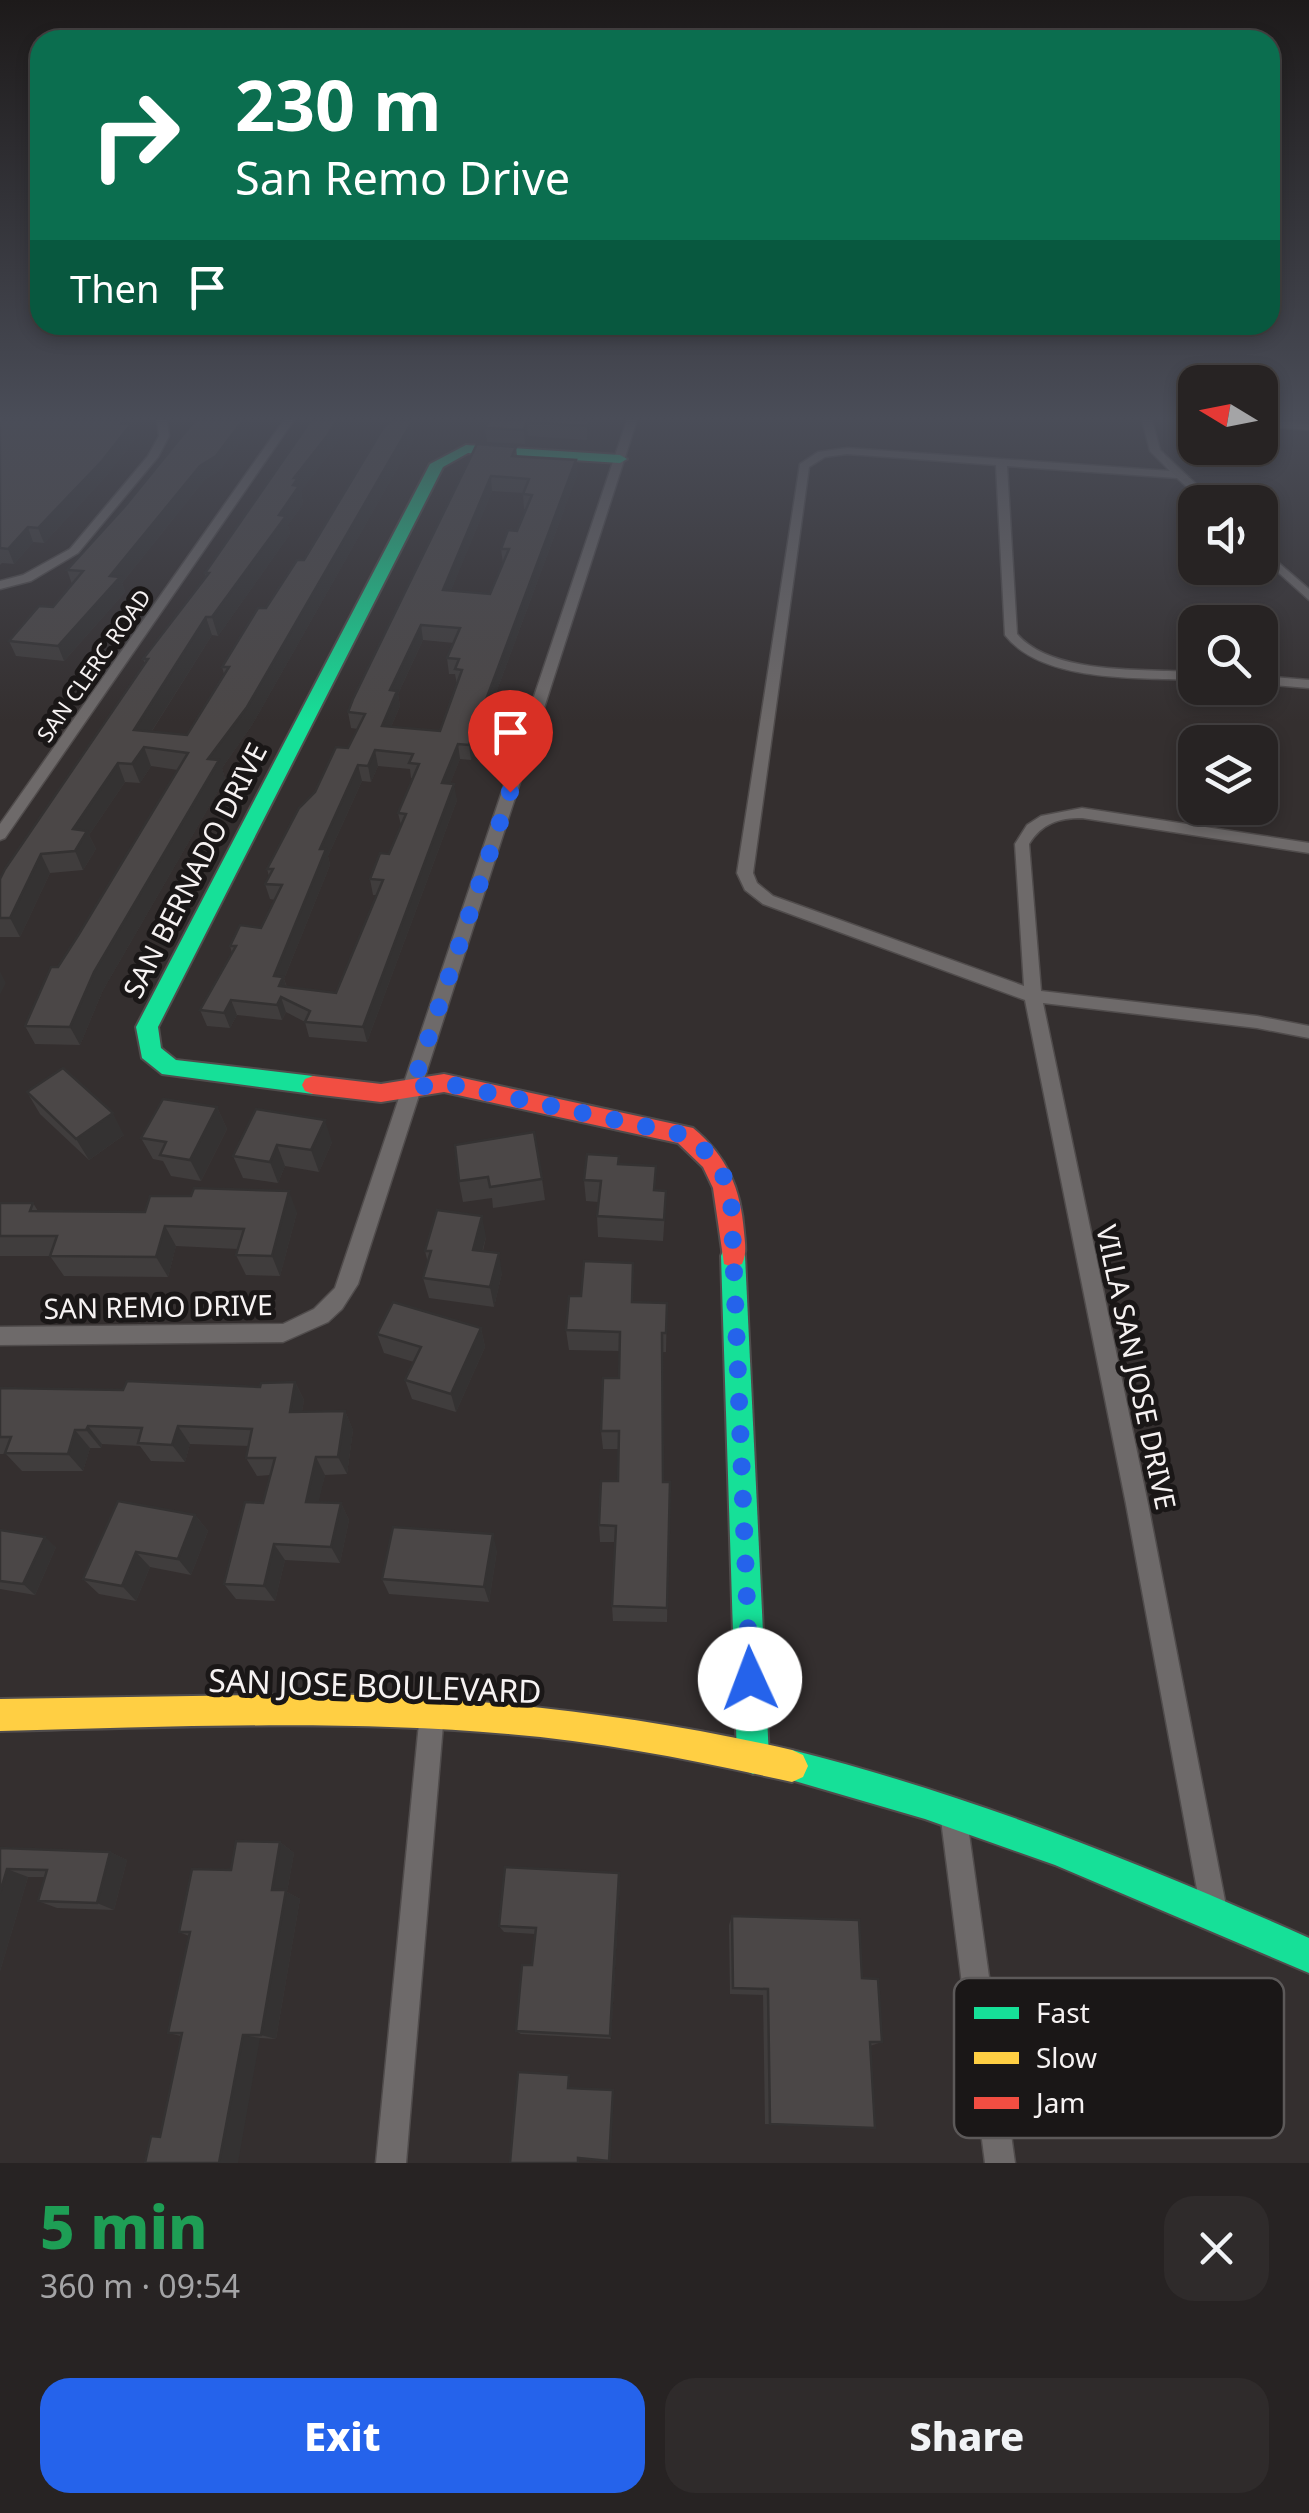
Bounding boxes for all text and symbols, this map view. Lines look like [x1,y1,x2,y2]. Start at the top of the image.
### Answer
text: 230 m [235,56,442,152]
icon: right [70,70,200,200]
text: San Remo Drive [235,147,570,208]
icon: arrive [180,260,235,315]
text: Then [70,262,160,314]
north arrow [1178,365,1278,465]
map controls [1178,365,1278,825]
button: sound [1178,485,1278,585]
street label: SAN CLERC ROAD [29,583,157,747]
button: search [1178,605,1278,705]
pin [468,690,553,793]
icon: arrive [483,705,538,760]
button: layers [1178,725,1278,825]
street label: SAN BERNADO DRIVE [113,736,275,1004]
street label: VILLA SAN JOSE DRIVE [1088,1221,1186,1513]
street label: SAN REMO DRIVE [43,1285,273,1327]
position arrow [698,1627,802,1731]
street label: SAN JOSE BOULEVARD [208,1658,542,1712]
legend [954,1978,1284,2138]
text: Fast [1036,1993,1090,2031]
text: Slow [1036,2038,1097,2076]
text: Jam [1033,2083,1086,2121]
text: 5 min [40,2185,208,2267]
button: close [1164,2196,1269,2301]
text: 360 m · 09:54 [40,2264,240,2307]
button: Exit [40,2378,645,2493]
button: Share [665,2378,1269,2493]

